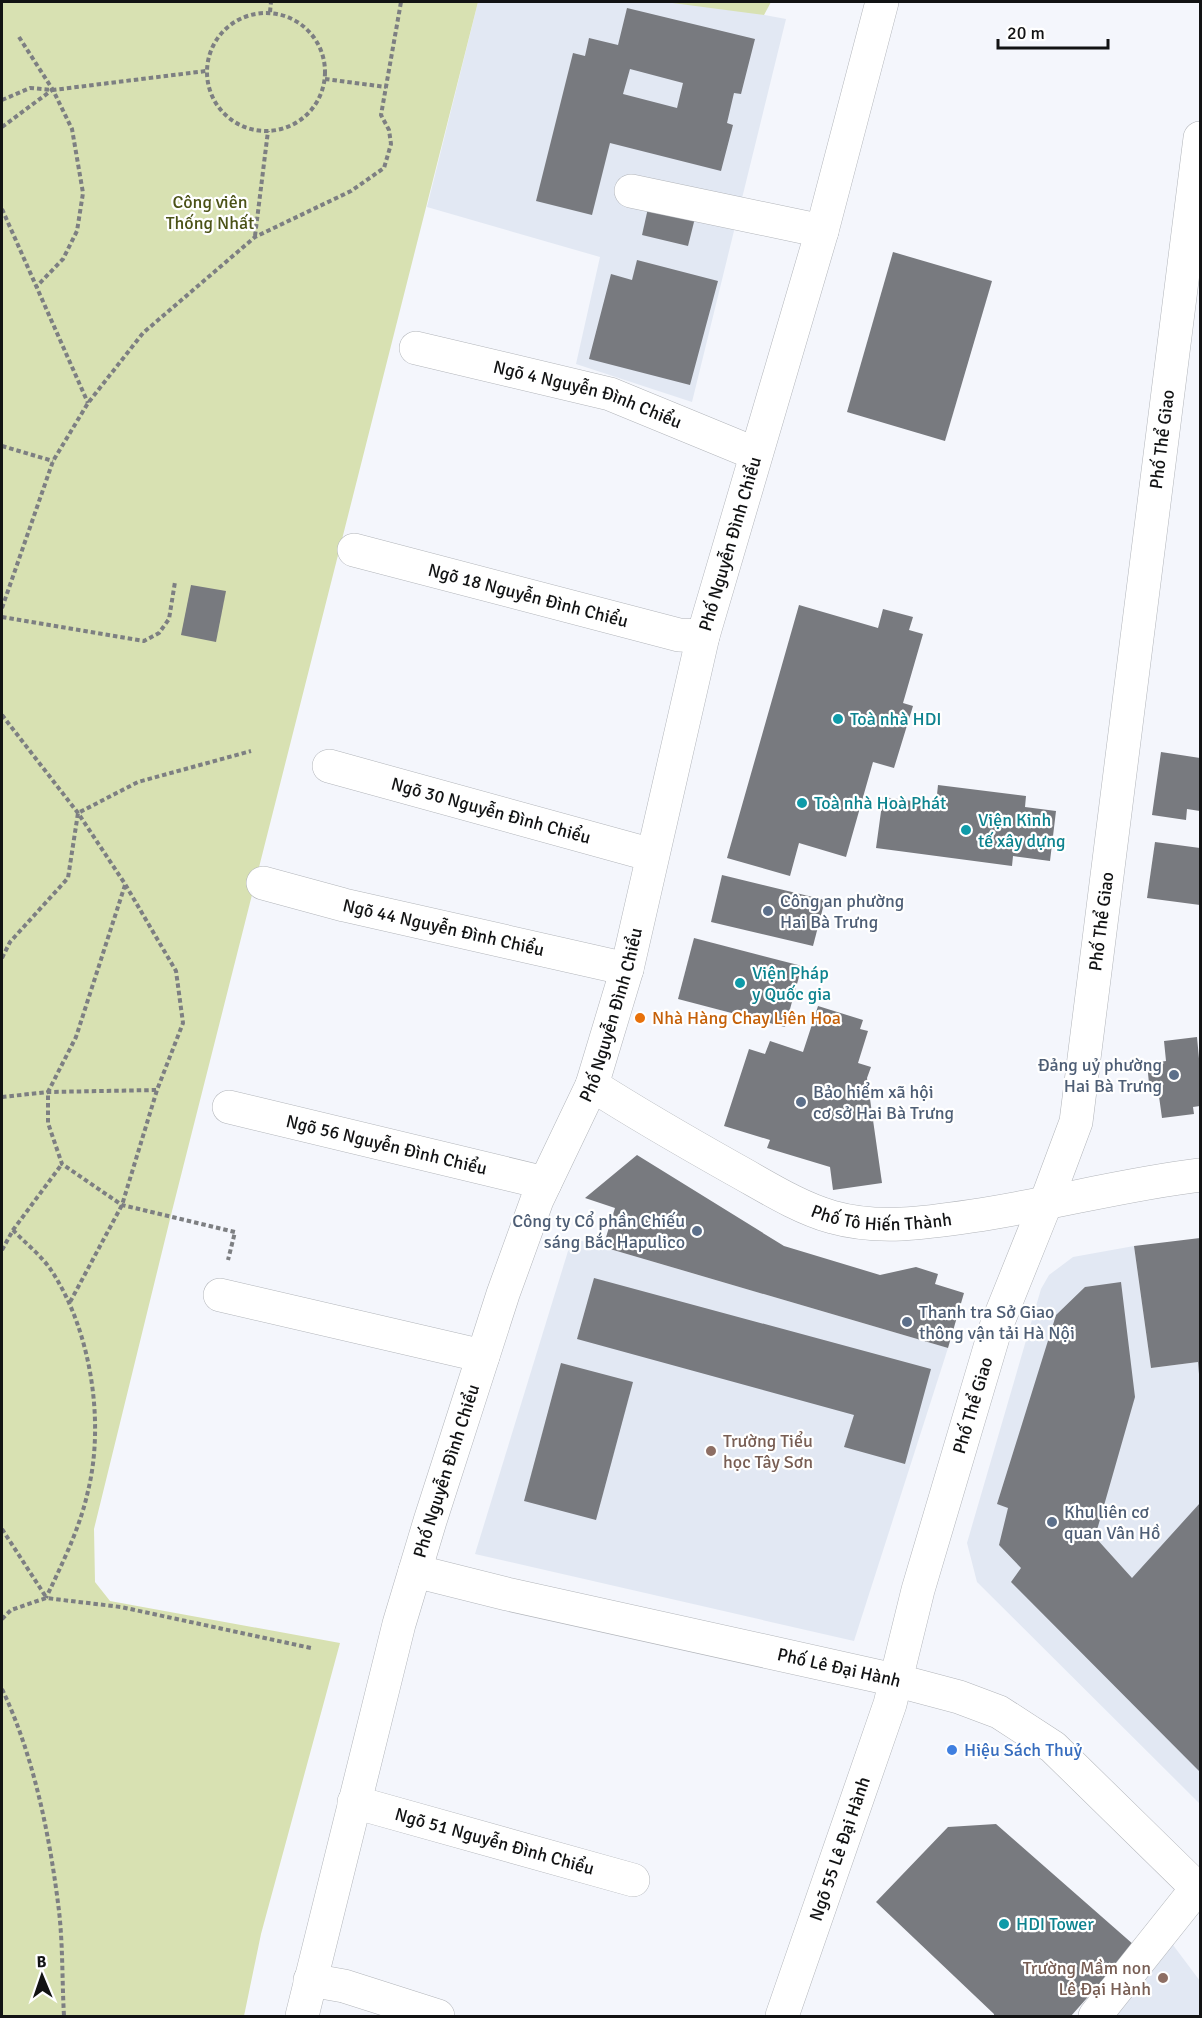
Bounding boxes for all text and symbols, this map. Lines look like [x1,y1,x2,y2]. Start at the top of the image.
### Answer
scale bar [998,12,1108,50]
text: 20 m [1007,22,1045,44]
park label: Công viên Thống Nhất [166,191,254,234]
street label: Ngõ 4 Nguyễn Đình Chiểu [491,356,685,433]
street label: Phố Thể Giao [1145,388,1179,490]
street label: Phố Nguyễn Đình Chiểu [694,454,766,634]
street label: Ngõ 18 Nguyễn Đình Chiểu [426,559,631,632]
place label: Toà nhà HDI [850,708,942,730]
marker: Toà nhà HDI [831,712,845,726]
street label: Ngõ 30 Nguyễn Đình Chiểu [389,773,593,849]
place label: Toà nhà Hoà Phát [814,792,946,814]
marker: Toà nhà Hoà Phát [795,796,809,810]
place label: Viện Kinh tế xây dựng [978,809,1066,852]
marker: Viện Kinh tế xây dựng [959,823,973,837]
street label: Phố Thể Giao [1084,871,1118,972]
place label: Công an phường Hai Bà Trưng [780,890,904,933]
street label: Ngõ 44 Nguyễn Đình Chiểu [341,894,546,961]
marker: Công an phường Hai Bà Trưng [761,904,775,918]
street label: Phố Nguyễn Đình Chiểu [574,926,647,1106]
place label: Viện Pháp y Quốc gia [752,962,831,1005]
marker: Viện Pháp y Quốc gia [733,976,747,990]
place label: Nhà Hàng Chay Liên Hoa [652,1007,841,1029]
marker: Nhà Hàng Chay Liên Hoa [633,1011,647,1025]
place label: Đảng uỷ phường Hai Bà Trưng [1038,1054,1162,1097]
marker: Đảng uỷ phường Hai Bà Trưng [1167,1068,1181,1082]
place label: Bảo hiểm xã hội cơ sở Hai Bà Trưng [813,1081,954,1124]
marker: Bảo hiểm xã hội cơ sở Hai Bà Trưng [794,1095,808,1109]
street label: Ngõ 56 Nguyễn Đình Chiểu [284,1110,489,1180]
street label: Phố Tô Hiến Thành [808,1200,953,1235]
place label: Công ty Cổ phần Chiếu sáng Bắc Hapulico [512,1210,685,1253]
marker: Công ty Cổ phần Chiếu sáng Bắc Hapulico [690,1224,704,1238]
place label: Thanh tra Sở Giao thông vận tải Hà Nội [919,1301,1075,1344]
marker: Thanh tra Sở Giao thông vận tải Hà Nội [900,1315,914,1329]
street label: Phố Thể Giao [948,1354,997,1457]
street label: Phố Nguyễn Đình Chiểu [409,1381,484,1560]
place label: Trường Tiểu học Tây Sơn [723,1430,813,1473]
marker: Trường Tiểu học Tây Sơn [704,1444,718,1458]
place label: Khu liên cơ quan Vân Hồ [1064,1501,1160,1544]
marker: Khu liên cơ quan Vân Hồ [1045,1515,1059,1529]
street label: Phố Lê Đại Hành [775,1643,903,1692]
place label: Hiệu Sách Thuỷ [964,1739,1083,1761]
marker: Hiệu Sách Thuỷ [945,1743,959,1757]
street label: Ngõ 55 Lê Đại Hành [805,1774,875,1924]
street label: Ngõ 51 Nguyễn Đình Chiểu [392,1803,597,1880]
place label: HDI Tower [1016,1913,1094,1935]
marker: HDI Tower [997,1917,1011,1931]
north arrow [12,1946,72,2006]
text: B [36,1952,47,1972]
place label: Trường Mầm non Lê Đại Hành [1023,1957,1151,2000]
marker: Trường Mầm non Lê Đại Hành [1156,1971,1170,1985]

